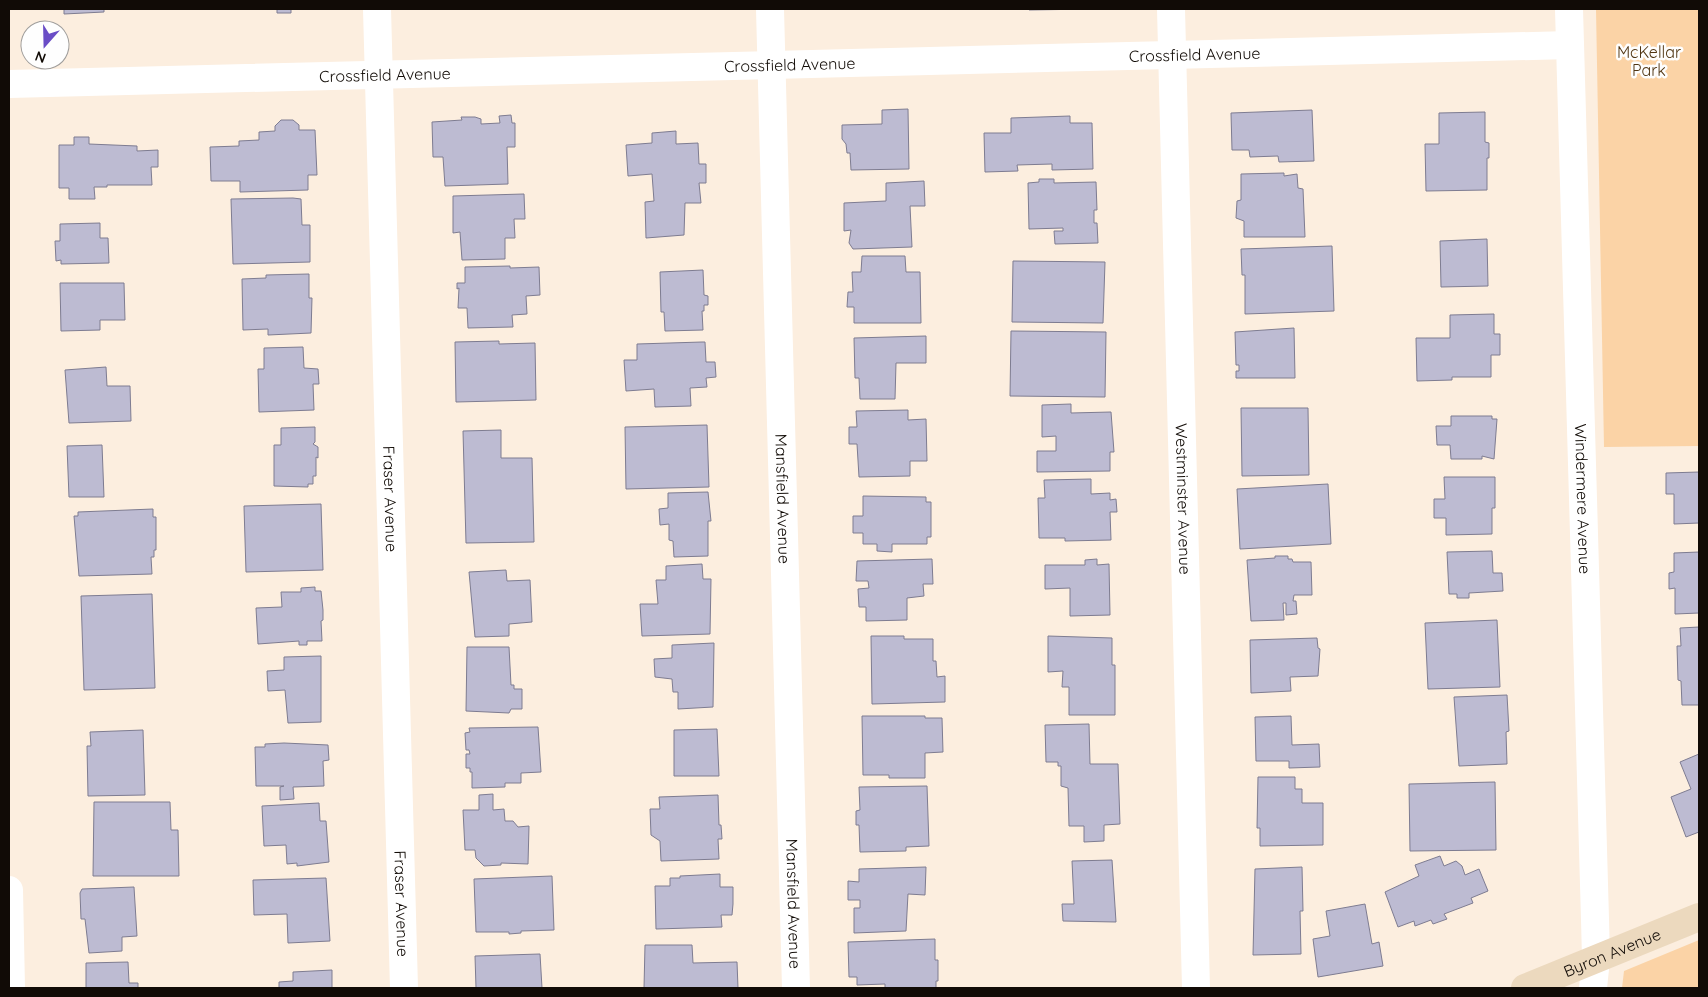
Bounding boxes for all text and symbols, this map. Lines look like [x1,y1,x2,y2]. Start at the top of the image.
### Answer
north arrow [20,20,70,70]
park label: McKellar Park [1617,42,1681,80]
street label: Crossfield Avenue [1129,43,1261,66]
text: N [33,47,48,67]
street label: Crossfield Avenue [724,53,856,76]
street label: Crossfield Avenue [319,63,451,86]
street label: Westminster Avenue [1172,423,1195,575]
street label: Windermere Avenue [1571,423,1595,574]
street label: Mansfield Avenue [771,433,795,564]
street label: Fraser Avenue [379,445,402,552]
street label: Mansfield Avenue [782,838,805,969]
street label: Fraser Avenue [390,850,413,957]
street label: Byron Avenue [1560,924,1664,981]

